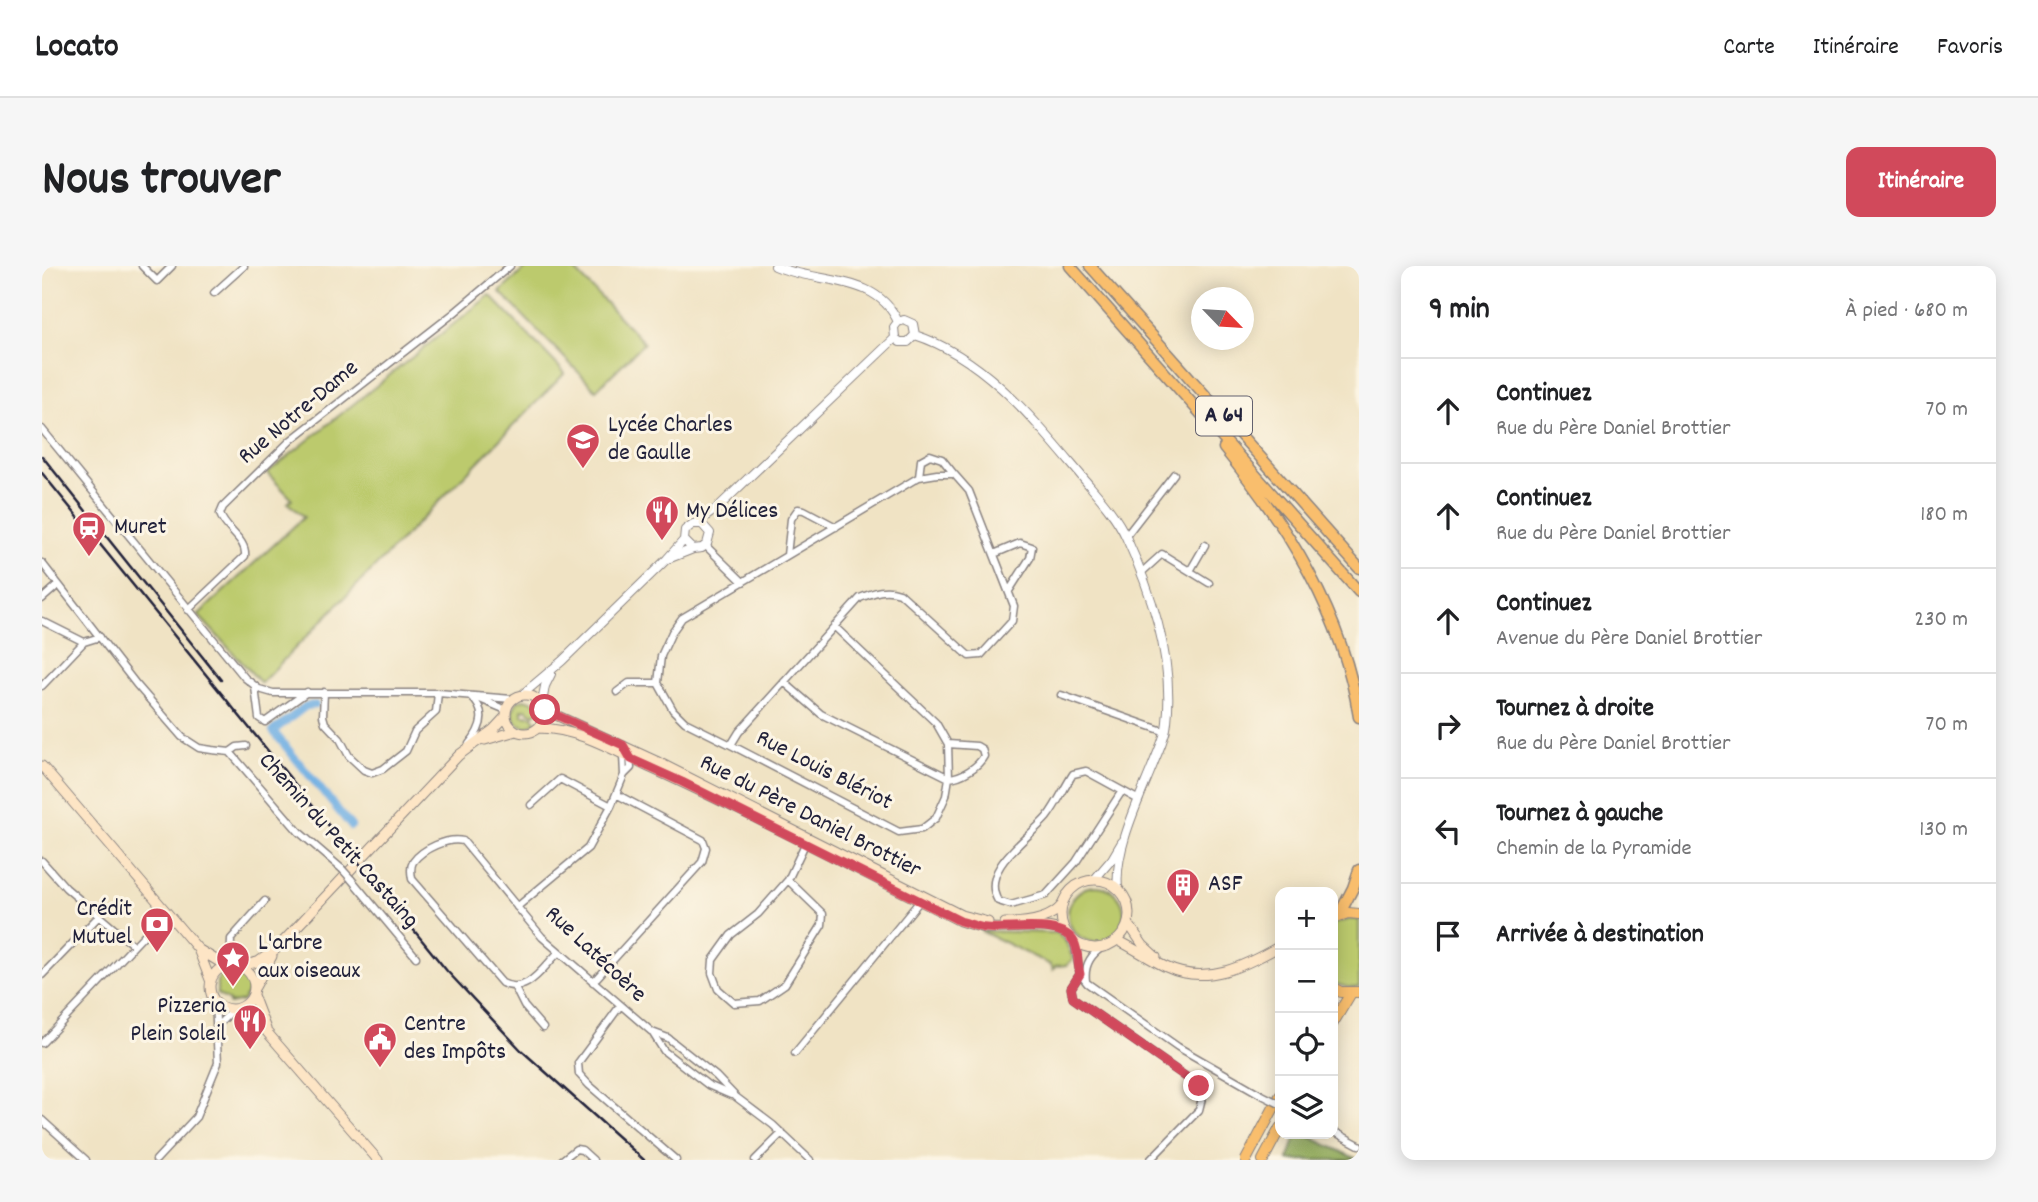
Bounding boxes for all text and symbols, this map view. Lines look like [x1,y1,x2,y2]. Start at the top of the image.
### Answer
text: Locato [35,25,119,72]
text: Carte [1723,31,1775,65]
text: Itinéraire [1813,31,1899,65]
text: Favoris [1937,31,2003,65]
text: Nous trouver [42,147,280,217]
button: Itinéraire [1846,147,1996,217]
north arrow [1191,287,1254,350]
text: 9 min [1429,290,1490,333]
text: À pied · 680 m [1845,295,1968,328]
street label: Rue Notre-Dame [231,352,367,474]
text: Continuez [1496,376,1591,413]
icon: ahead [1429,392,1467,430]
text: 70 m [1926,394,1968,427]
road number: A 64 [1196,396,1252,435]
place label: Lycée Charles de Gaulle [608,409,733,471]
text: Rue du Père Daniel Brottier [1496,413,1731,446]
school or university icon: Lycée Charles de Gaulle [564,421,602,470]
text: Continuez [1496,481,1591,518]
restaurant icon: My Délices [643,493,681,542]
place label: My Délices [686,495,778,529]
icon: ahead [1429,497,1467,535]
text: 180 m [1920,499,1968,532]
station icon: Muret [70,509,108,558]
place label: Muret [114,511,167,545]
text: Rue du Père Daniel Brottier [1496,518,1731,551]
text: Continuez [1496,586,1591,623]
icon: ahead [1429,602,1467,640]
text: 230 m [1914,604,1968,637]
text: Avenue du Père Daniel Brottier [1496,623,1762,656]
text: Tournez à droite [1496,691,1654,728]
route start [529,694,560,725]
icon: right [1429,707,1467,745]
text: 70 m [1926,709,1968,742]
street label: Rue Louis Blériot [750,722,898,820]
text: Rue du Père Daniel Brottier [1496,728,1731,761]
street label: Chemin du Petit Castaing [250,746,426,936]
street label: Rue du Père Daniel Brottier [693,746,927,888]
text: Tournez à gauche [1496,796,1663,833]
icon: left [1429,812,1467,850]
text: 130 m [1919,814,1968,847]
text: Chemin de la Pyramide [1496,833,1692,866]
building icon: ASF [1164,866,1202,915]
place label: ASF [1208,868,1243,902]
map controls [1275,887,1338,1139]
button: + [1275,887,1338,950]
place label: Crédit Mutuel [72,893,132,955]
street label: Rue Latécoère [536,899,654,1011]
bank icon: Crédit Mutuel [138,905,176,954]
icon: arrive [1429,917,1467,955]
text: Arrivée à destination [1496,917,1704,954]
place label: L'arbre aux oiseaux [258,927,360,989]
place icon: L'arbre aux oiseaux [214,939,252,988]
button: − [1275,950,1338,1013]
place label: Pizzeria Plein Soleil [130,990,227,1052]
restaurant icon: Pizzeria Plein Soleil [231,1002,269,1051]
place label: Centre des Impôts [404,1008,506,1070]
button: locate [1275,1013,1338,1076]
public building icon: Centre des Impôts [361,1020,399,1069]
route end [1183,1070,1214,1101]
button: layers [1275,1076,1338,1139]

